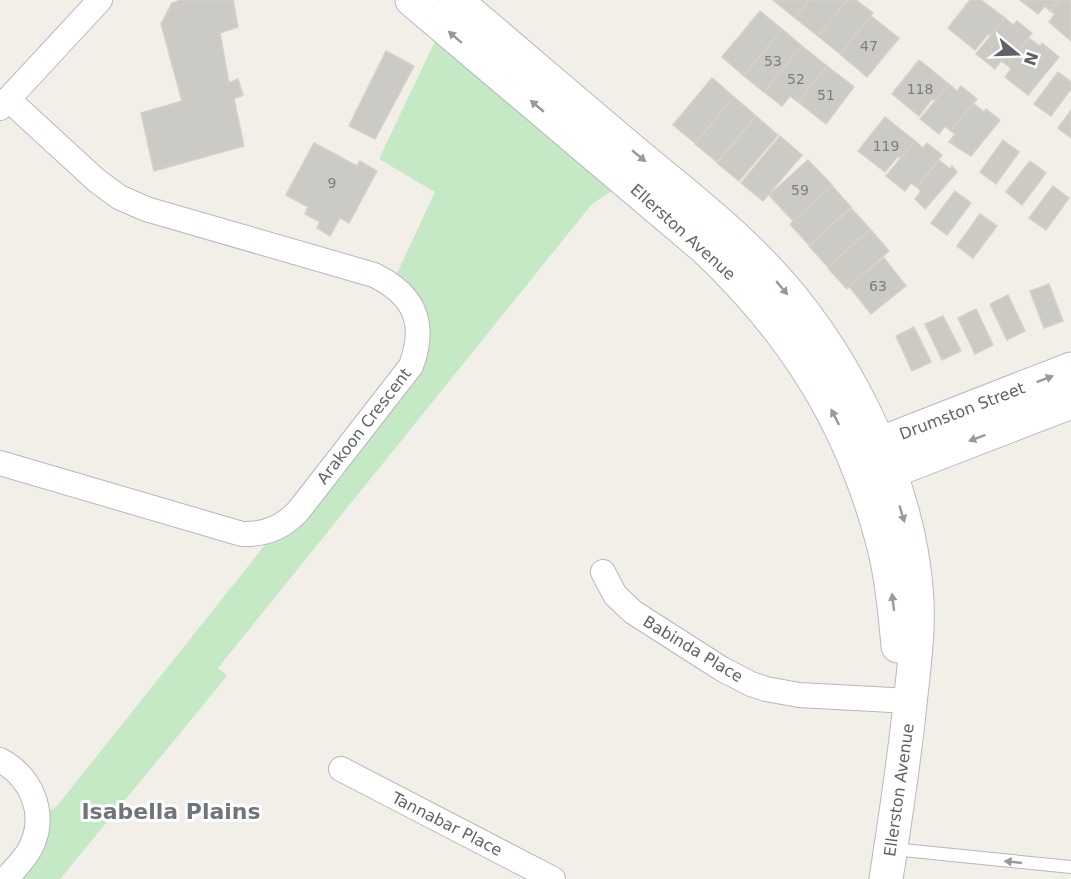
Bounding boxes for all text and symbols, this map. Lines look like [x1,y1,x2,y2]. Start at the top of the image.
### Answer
north arrow [987,24,1047,84]
one-way arrow [448,31,463,44]
house number: 47 [860,38,878,54]
text: N [1020,49,1042,68]
house number: 53 [764,53,782,69]
house number: 52 [787,71,805,87]
house number: 118 [907,81,933,97]
house number: 51 [817,87,835,103]
one-way arrow [530,100,545,113]
house number: 119 [873,138,899,154]
one-way arrow [631,149,646,162]
house number: 9 [328,175,336,191]
street label: Ellerston Avenue [627,180,739,284]
house number: 59 [791,182,809,198]
house number: 63 [869,278,887,294]
one-way arrow [776,280,789,296]
street label: Arakoon Crescent [313,364,415,488]
one-way arrow [1036,374,1054,383]
street label: Drumston Street [897,378,1027,444]
one-way arrow [830,408,840,425]
one-way arrow [968,433,986,443]
one-way arrow [898,505,907,523]
one-way arrow [888,592,898,611]
street label: Babinda Place [640,612,746,686]
street label: Ellerston Avenue [880,722,918,858]
street label: Tannabar Place [388,788,505,860]
district label: Isabella Plains [81,799,261,824]
one-way arrow [1003,857,1022,867]

